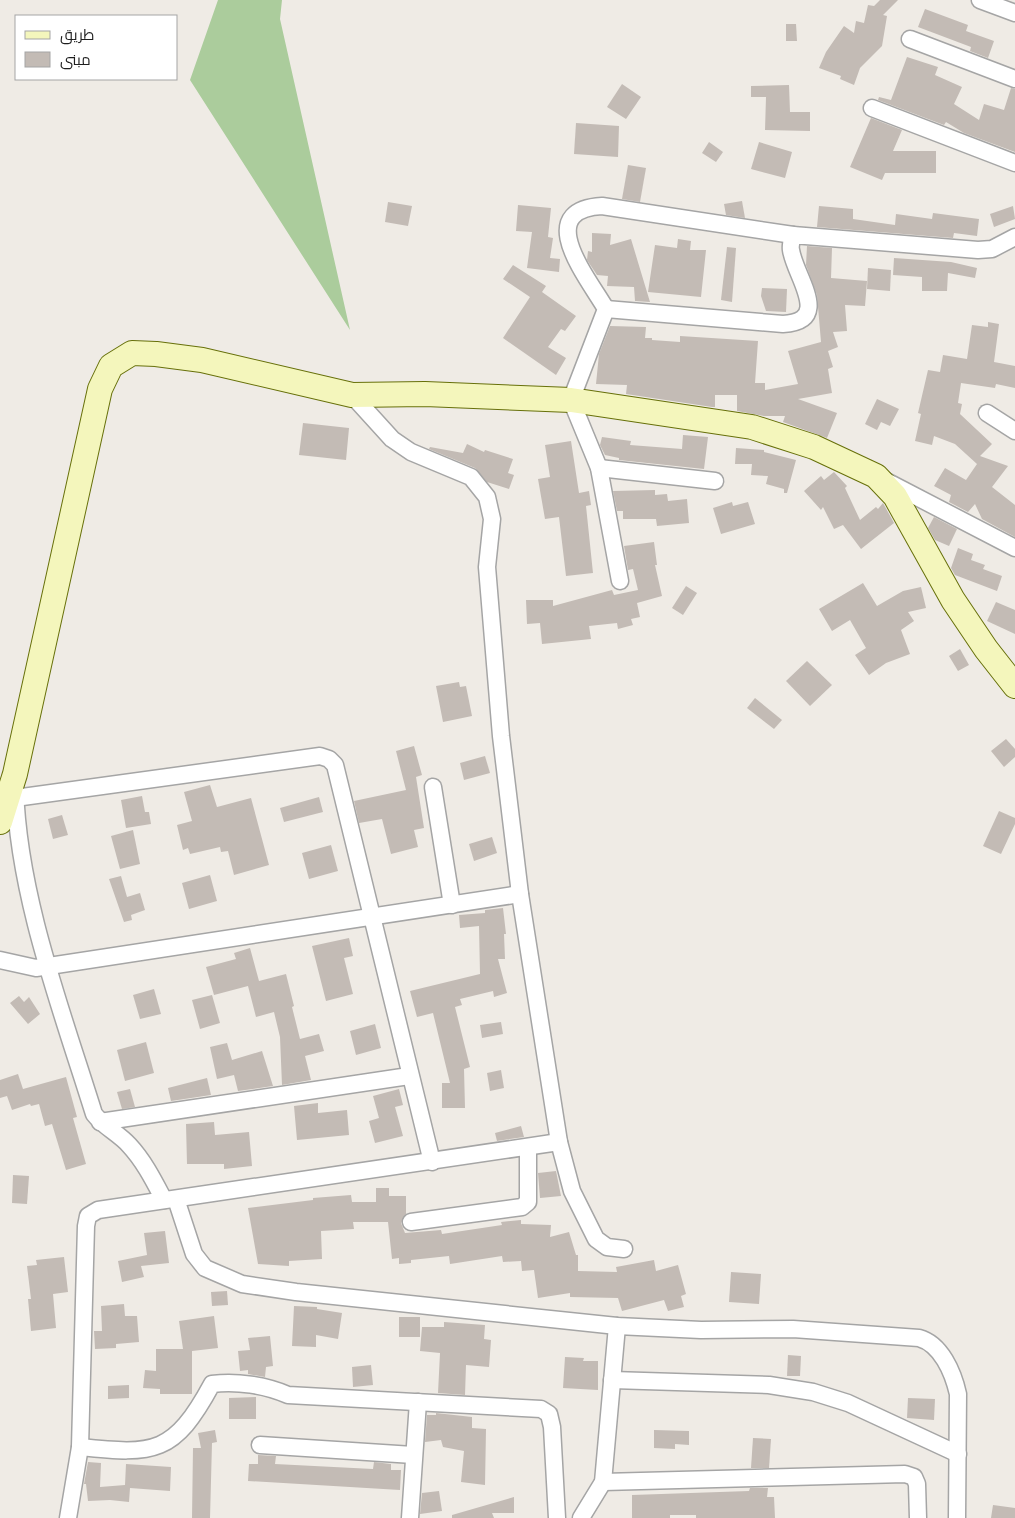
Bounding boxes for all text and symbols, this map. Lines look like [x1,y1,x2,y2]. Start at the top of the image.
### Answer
legend [15,15,178,80]
text: طريق [60,26,94,45]
text: مبنى [60,51,91,70]

